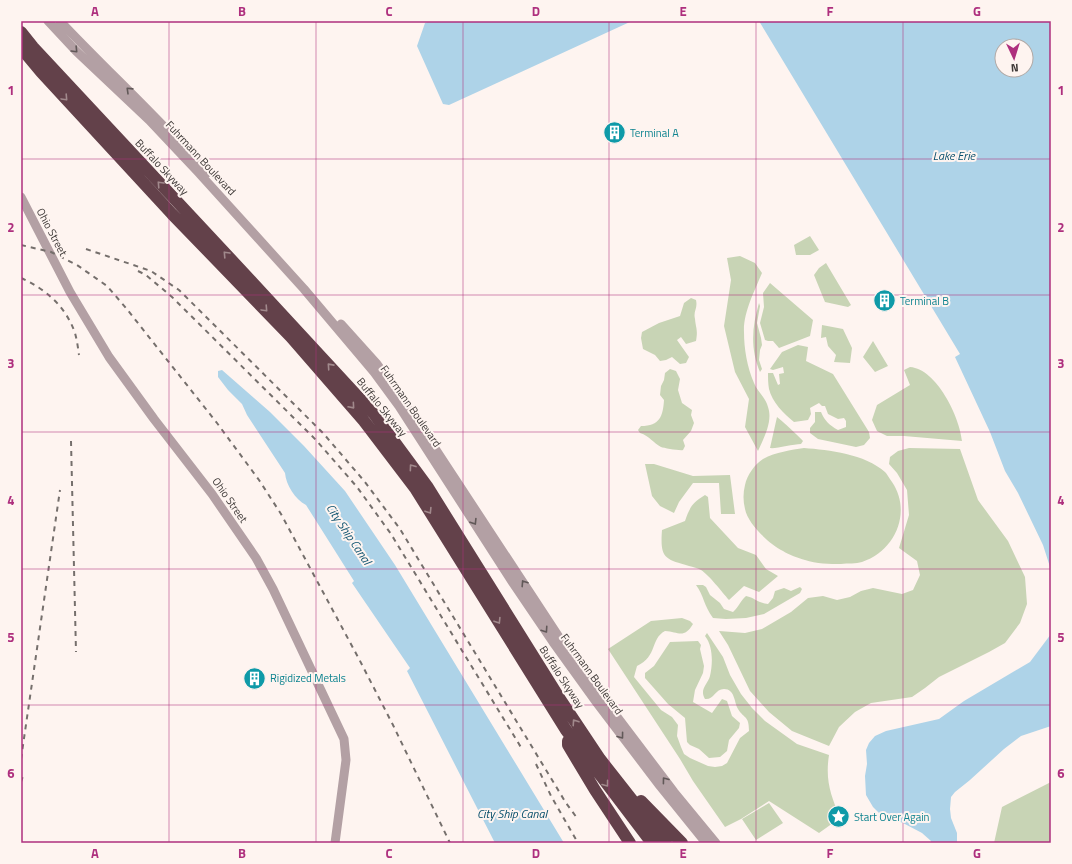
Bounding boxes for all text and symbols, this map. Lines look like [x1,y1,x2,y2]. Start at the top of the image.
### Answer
text: A [91,1,99,21]
text: B [238,1,246,21]
text: C [385,1,393,21]
text: D [532,1,540,21]
text: E [679,1,687,21]
text: F [827,1,834,21]
text: G [973,1,981,21]
north arrow [994,38,1034,78]
one-way arrow [70,45,78,53]
text: N [1010,60,1019,76]
text: 1 [7,80,15,100]
text: 1 [1057,80,1065,100]
one-way arrow [126,87,134,95]
one-way arrow [61,93,68,101]
street label: Fuhrmann Boulevard [162,117,240,199]
building icon: Terminal A [601,120,627,146]
place label: Terminal A [630,125,679,141]
street label: Buffalo Skyway [132,135,193,199]
water label: Lake Erie [933,146,977,165]
one-way arrow [158,182,165,189]
street label: Ohio Street [33,205,71,259]
text: 2 [7,217,15,237]
text: 2 [1057,217,1065,237]
one-way arrow [223,251,231,259]
building icon: Terminal B [872,288,898,314]
place label: Terminal B [900,293,949,309]
one-way arrow [260,305,267,312]
text: 3 [7,353,15,373]
text: 3 [1057,353,1065,373]
street label: Fuhrmann Boulevard [377,362,445,450]
one-way arrow [328,364,335,371]
street label: Buffalo Skyway [353,374,411,440]
one-way arrow [347,401,354,409]
one-way arrow [410,464,417,471]
street label: Ohio Street [208,474,252,526]
text: 4 [7,490,15,510]
text: 4 [1057,490,1065,510]
water label: City Ship Canal [322,500,377,569]
one-way arrow [424,506,431,513]
one-way arrow [469,517,476,524]
one-way arrow [521,580,529,587]
one-way arrow [493,617,501,624]
one-way arrow [540,626,548,633]
text: 5 [7,627,15,647]
text: 5 [1057,627,1065,647]
street label: Fuhrmann Boulevard [557,630,627,718]
street label: Buffalo Skyway [536,643,589,712]
building icon: Rigidized Metals [241,665,267,691]
place label: Rigidized Metals [270,670,346,686]
one-way arrow [572,719,580,726]
one-way arrow [617,731,624,738]
text: 6 [7,763,15,783]
text: 6 [1057,763,1065,783]
one-way arrow [663,777,670,784]
one-way arrow [602,779,609,786]
water label: City Ship Canal [477,804,548,823]
place icon: Start Over Again [826,804,852,830]
place label: Start Over Again [854,809,930,825]
text: A [91,843,99,863]
text: B [238,843,246,863]
text: C [385,843,393,863]
text: D [532,843,540,863]
text: E [679,843,687,863]
text: F [827,843,834,863]
text: G [973,843,981,863]

